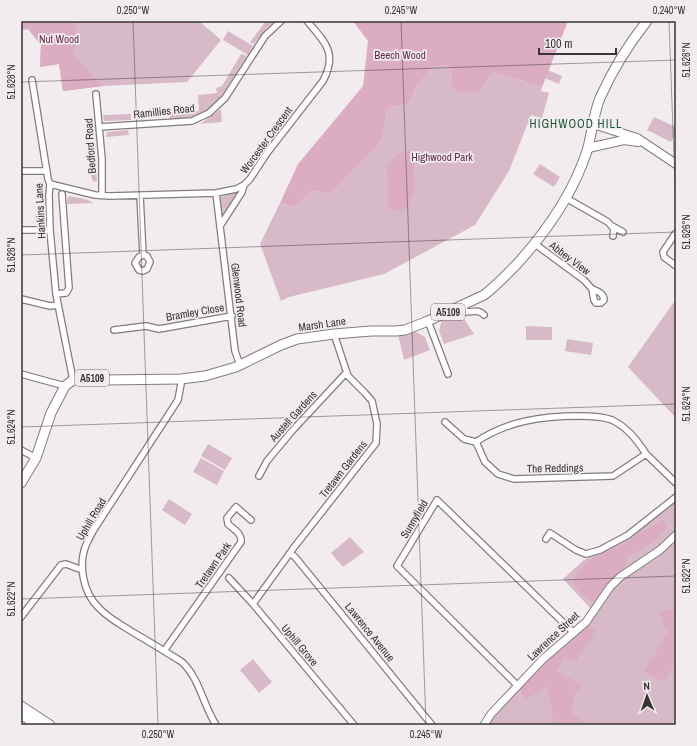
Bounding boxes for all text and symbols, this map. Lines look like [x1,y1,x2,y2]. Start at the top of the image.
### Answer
text: 0.250°W [117,4,149,17]
text: 0.245°W [385,4,417,17]
text: 0.240°W [653,4,685,17]
scale bar [539,30,616,56]
park label: Nut Wood [39,32,79,46]
text: 100 m [545,36,572,52]
text: 51.628°N [680,42,693,78]
park label: Beech Wood [374,48,426,62]
text: 51.628°N [5,64,18,100]
street label: Ramillies Road [133,101,195,121]
street label: Worcester Crescent [237,103,295,176]
district label: HIGHWOOD HILL [530,116,622,132]
street label: Bedford Road [81,118,99,174]
park label: Highwood Park [411,150,473,164]
street label: Hankins Lane [32,183,48,239]
text: 51.626°N [680,214,693,250]
text: 51.626°N [5,237,18,273]
street label: Abbey View [546,237,594,278]
street label: Glenwood Road [228,262,250,328]
street label: Bramley Close [165,300,225,324]
road number: A5109 [431,304,465,320]
street label: Marsh Lane [297,314,347,334]
road number: A5109 [75,370,109,386]
text: 51.624°N [680,386,693,422]
street label: Austell Gardens [266,387,320,445]
text: 51.624°N [5,409,18,445]
street label: Tretawn Gardens [316,437,370,501]
street label: The Reddings [527,460,584,475]
street label: Uphill Road [73,495,109,543]
street label: Sunnyfield [397,497,431,541]
street label: Tretawn Park [192,539,234,591]
text: 51.622°N [680,558,693,594]
text: 51.622°N [5,581,18,617]
street label: Lawrence Avenue [342,600,398,664]
street label: Lawrence Street [524,608,582,664]
street label: Uphill Grove [279,621,321,669]
north arrow [627,676,667,716]
text: N [643,679,650,693]
text: 0.250°W [142,728,174,741]
text: 0.245°W [410,728,442,741]

